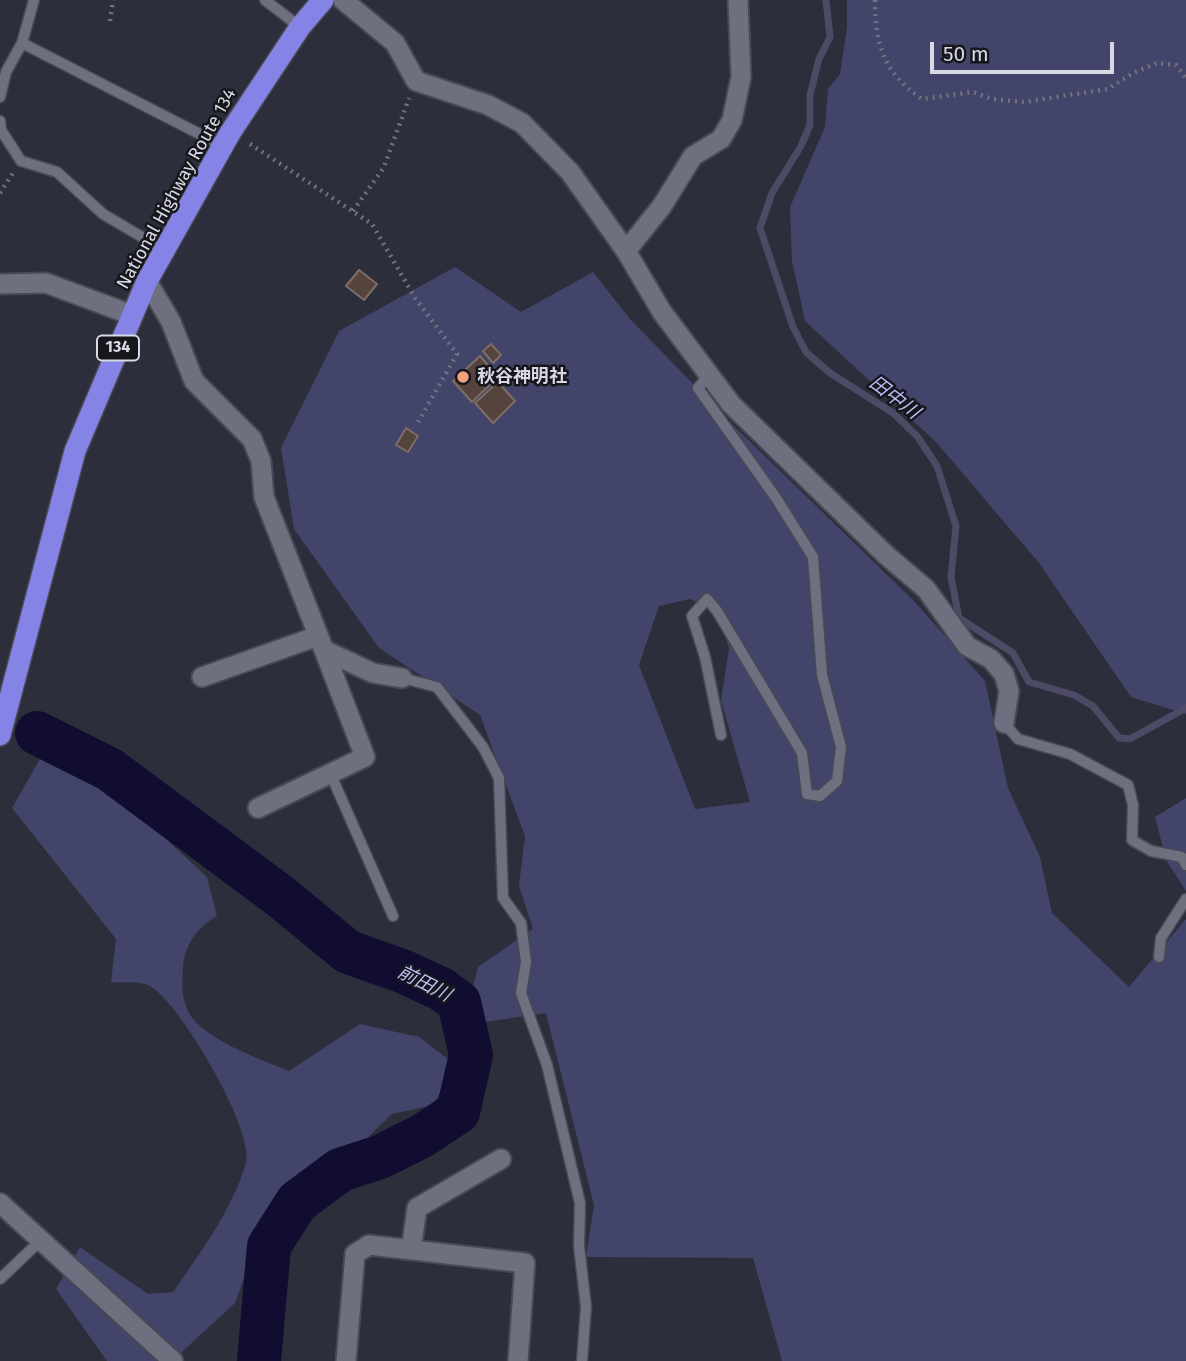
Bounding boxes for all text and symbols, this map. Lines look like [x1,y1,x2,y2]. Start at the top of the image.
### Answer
scale bar [934,28,1118,72]
text: 50 m [943,41,989,67]
street label: National Highway Route 134 [113,85,241,293]
road number: 134 [97,336,139,360]
place label: 秋谷神明社 [477,366,567,388]
marker: 秋谷神明社 [455,369,471,385]
water label: 田中川 [864,372,924,424]
water label: 前田川 [393,961,455,1007]

